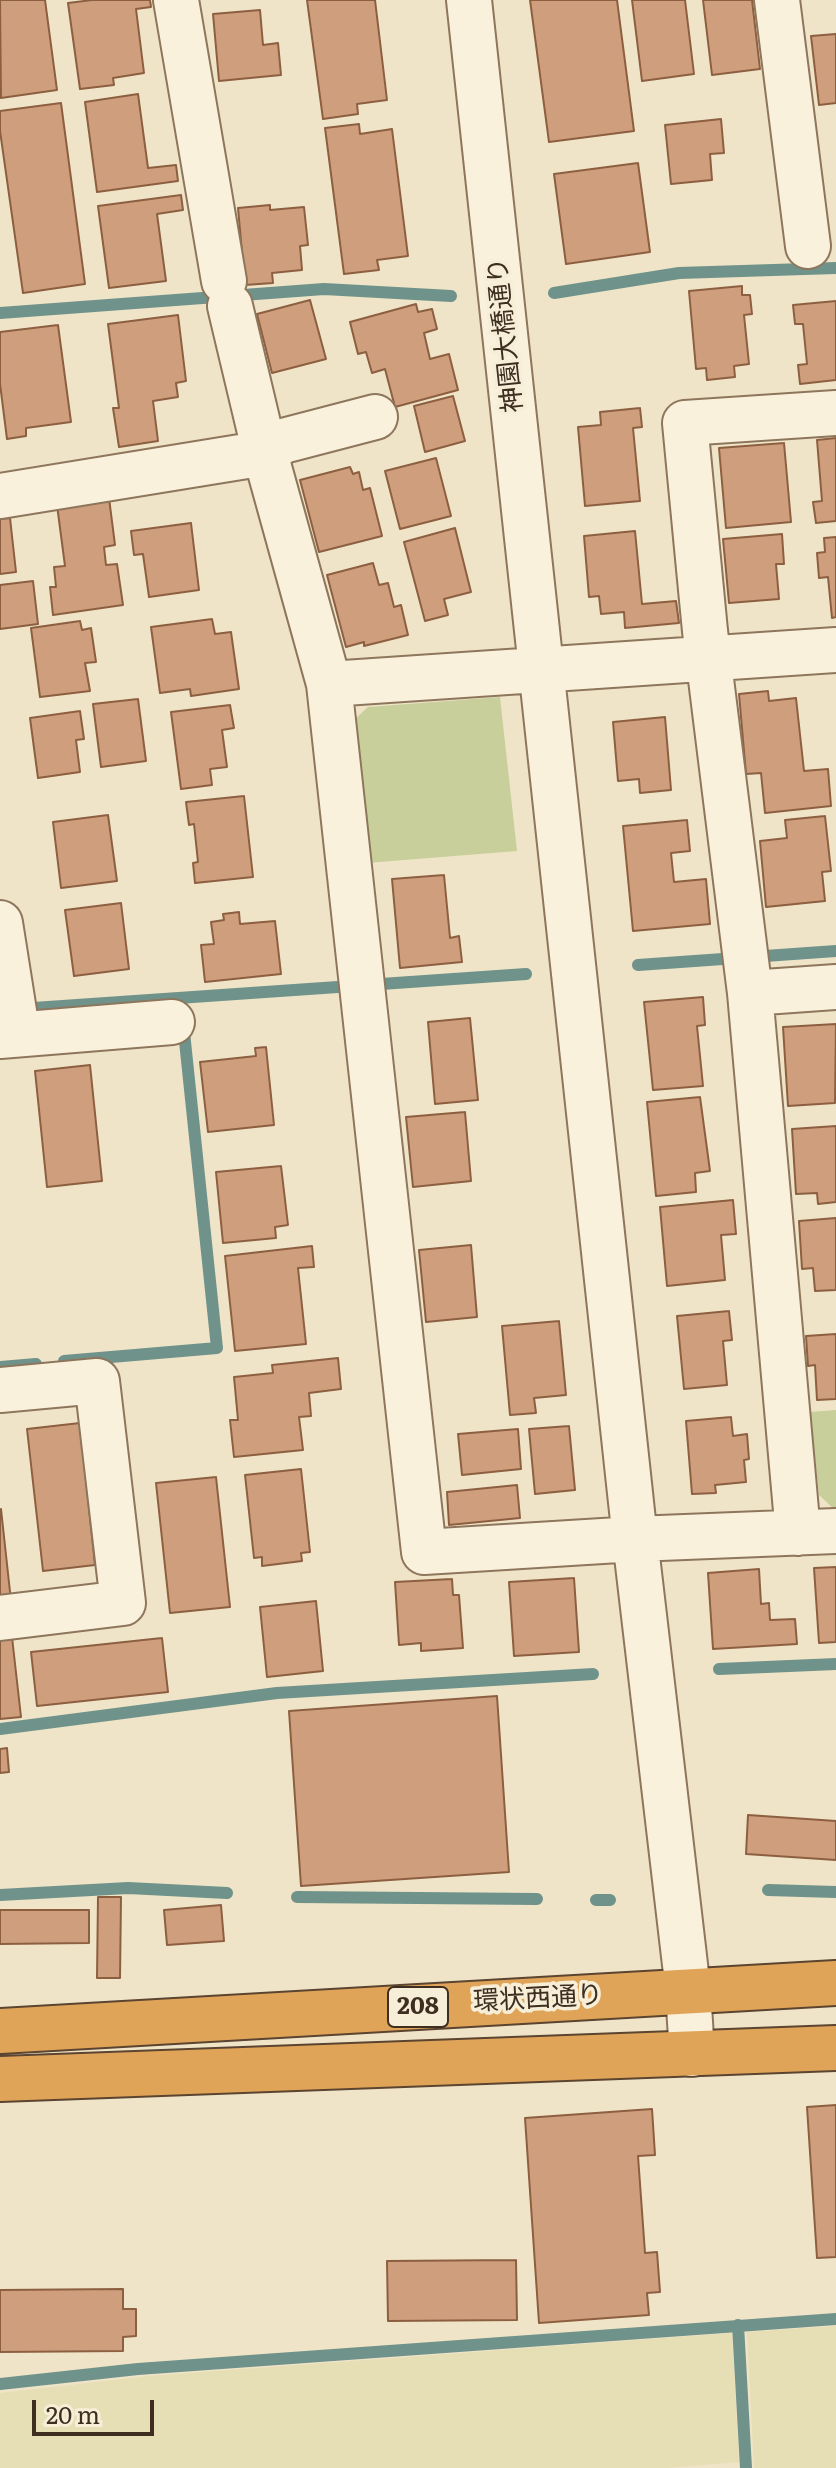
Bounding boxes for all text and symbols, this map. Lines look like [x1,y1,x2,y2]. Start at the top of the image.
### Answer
street label: 神園大橋通り [482,256,530,414]
street label: 環状西通り [472,1980,604,2018]
road number: 208 [388,1987,448,2027]
scale bar [36,2384,158,2434]
text: 20 m [46,2396,100,2431]

